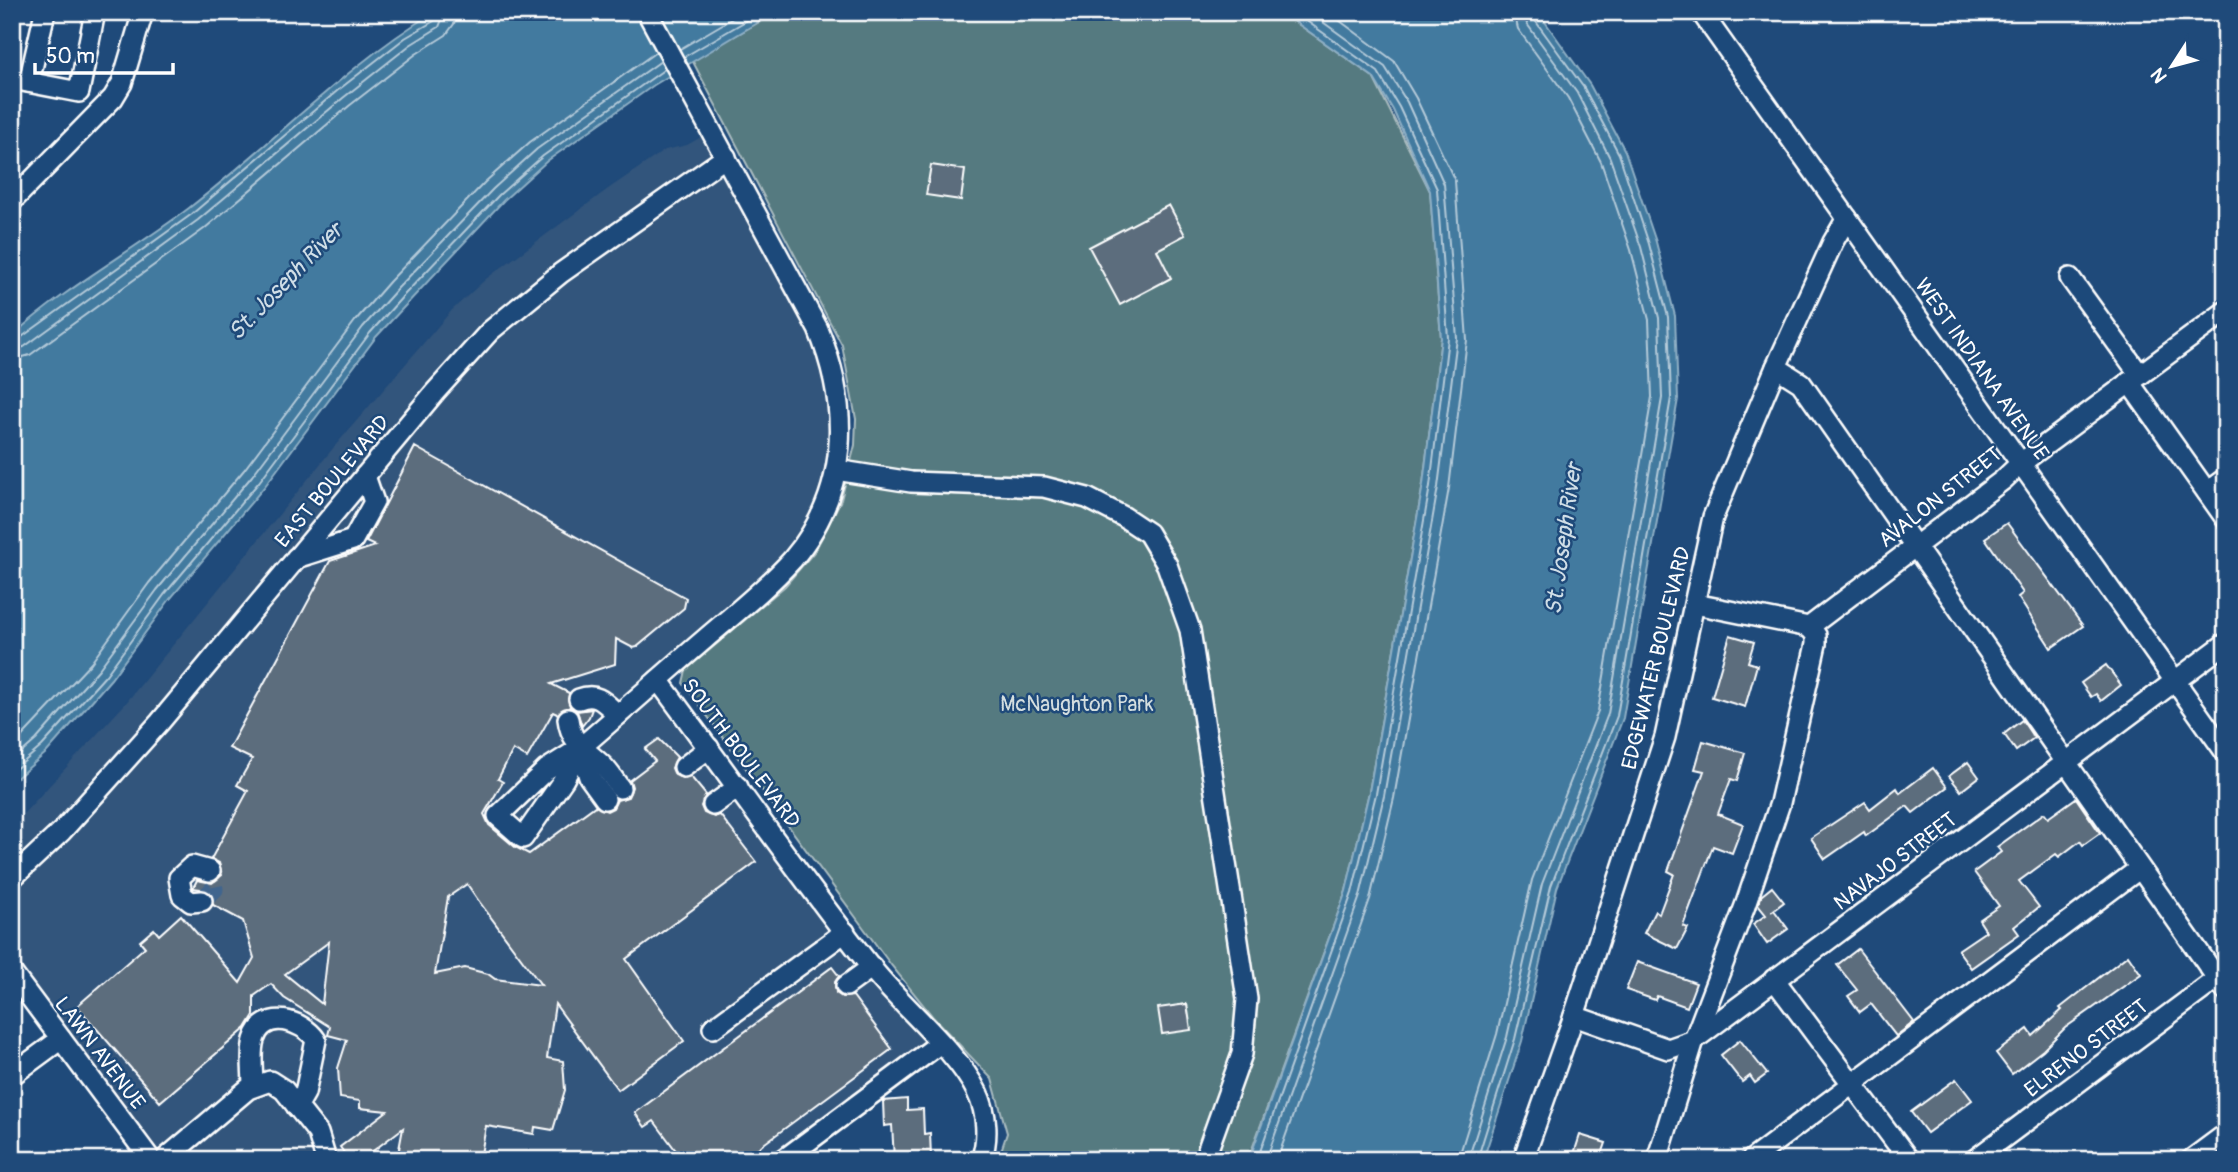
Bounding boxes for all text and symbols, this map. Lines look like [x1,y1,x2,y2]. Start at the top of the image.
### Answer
scale bar [35,32,173,76]
north arrow [2136,32,2206,102]
text: 50 m [46,43,95,70]
text: N [2145,63,2173,88]
water label: St. Joseph River [222,214,351,346]
street label: WEST INDIANA AVENUE [1908,273,2055,466]
street label: EAST BOULEVARD [269,410,396,553]
street label: AVALON STREET [1873,441,2008,554]
water label: St. Joseph River [1539,459,1589,617]
street label: EDGEWATER BOULEVARD [1616,544,1697,772]
street label: SOUTH BOULEVARD [675,673,806,834]
park label: McNaughton Park [1000,691,1154,718]
street label: NAVAJO STREET [1828,806,1962,916]
street label: LAWN AVENUE [48,991,151,1115]
street label: ELRENO STREET [2019,993,2154,1104]

